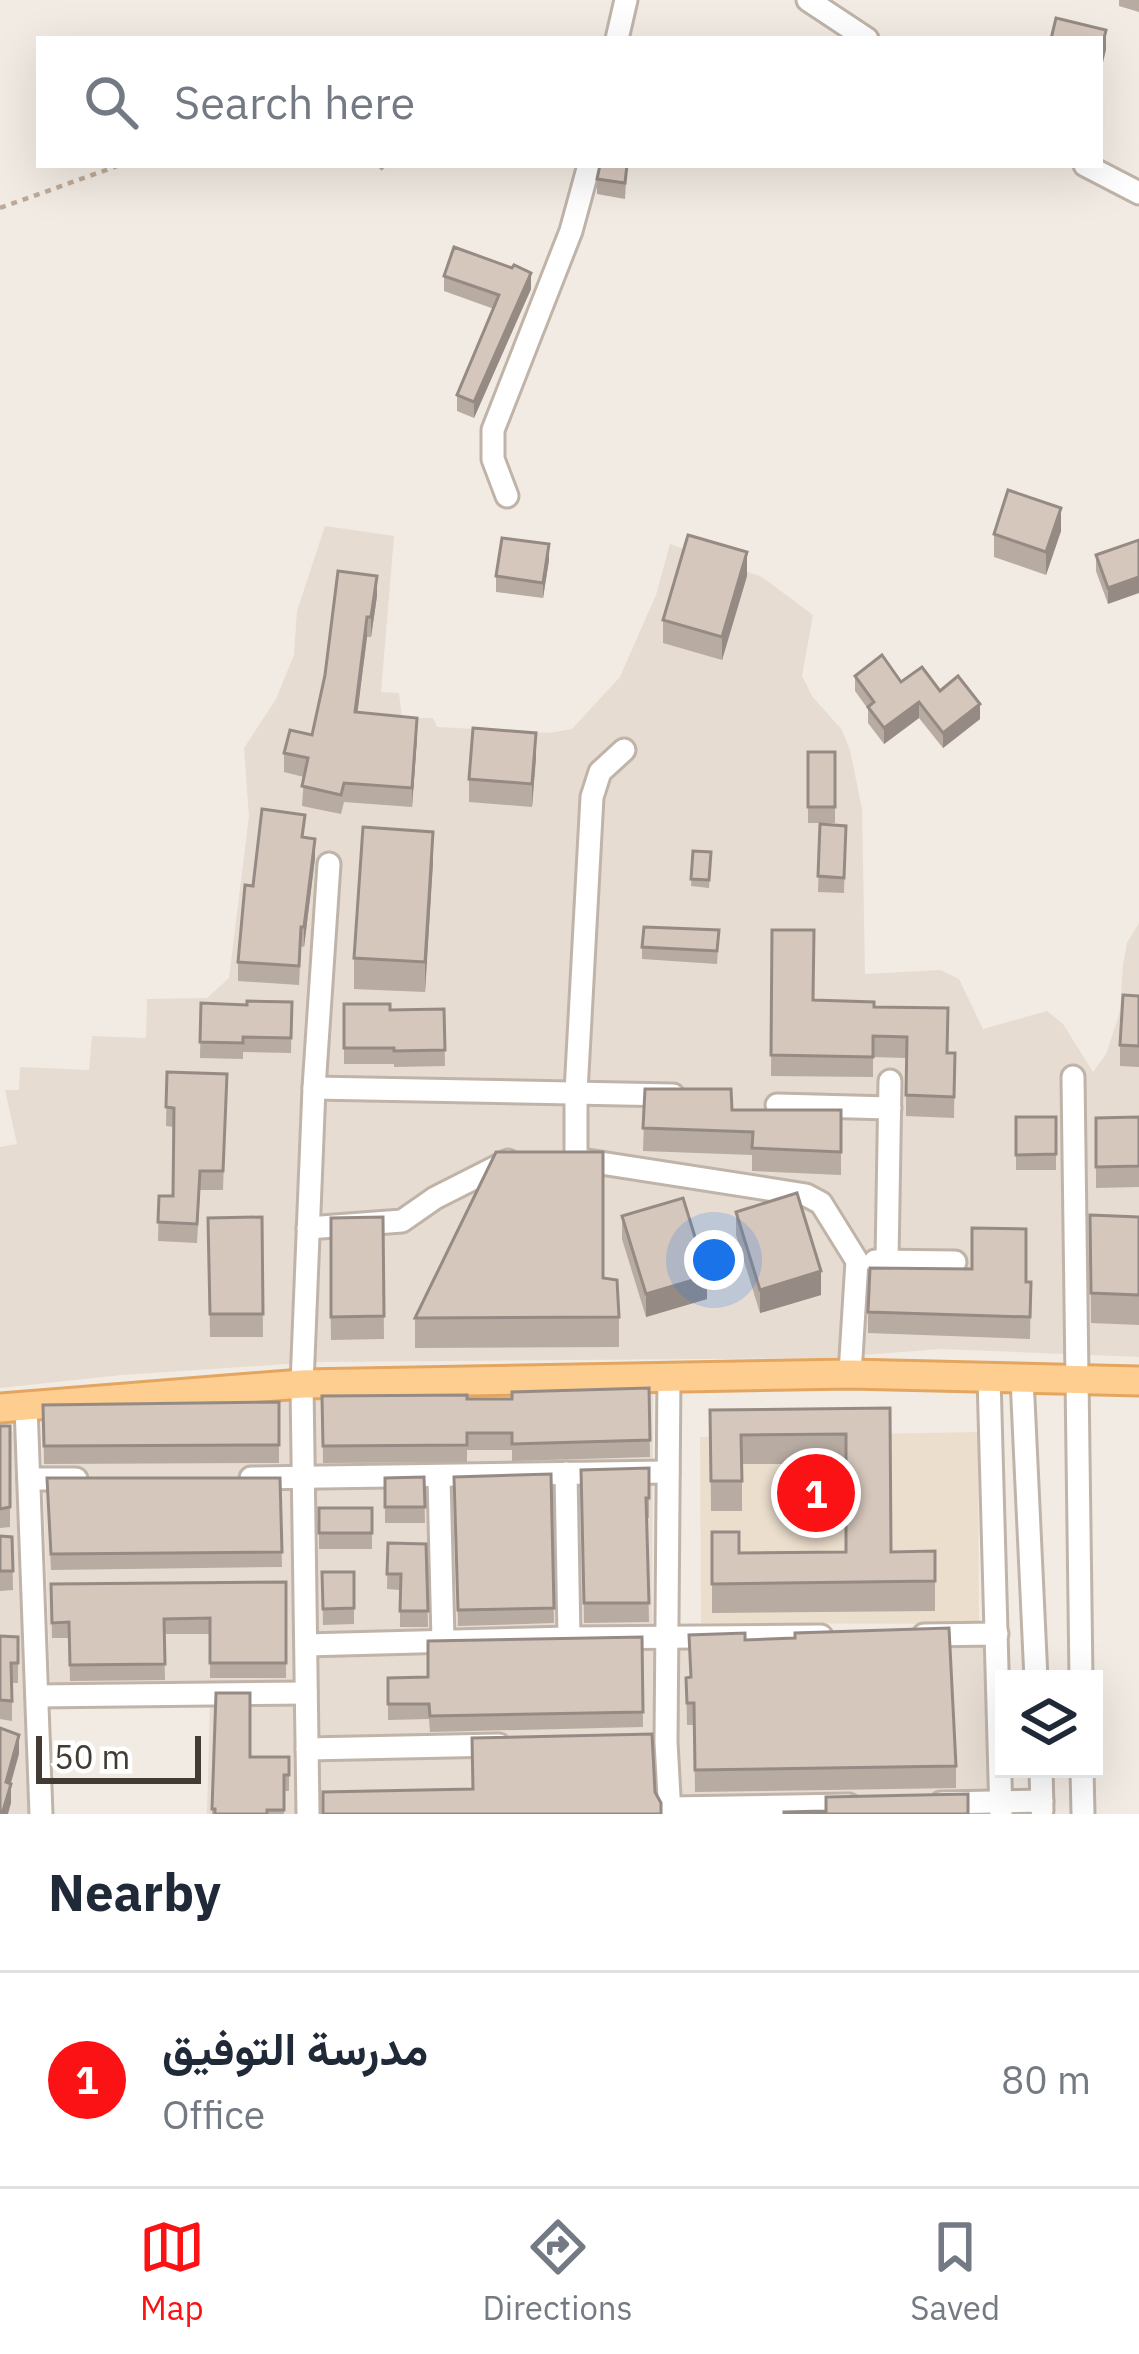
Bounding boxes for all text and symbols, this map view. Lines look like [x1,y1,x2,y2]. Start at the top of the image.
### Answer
search box [36,36,1103,168]
icon: search [78,69,144,135]
text: Search here [174,73,415,131]
your location [684,1230,744,1290]
pin: 1 [777,1448,855,1538]
map controls [995,1670,1103,1778]
button: layers [995,1670,1103,1778]
scale bar [36,1730,201,1783]
text: 50 m [54,1735,130,1778]
text: Nearby [48,1859,221,1925]
text: مدرسة التوفيق [162,2019,428,2077]
text: 1 [75,2054,99,2105]
text: 80 m [1001,2054,1091,2105]
text: Office [162,2089,265,2140]
tab: Map [139,2214,205,2329]
tab: Directions [483,2214,633,2329]
tab: Saved [910,2214,1000,2329]

